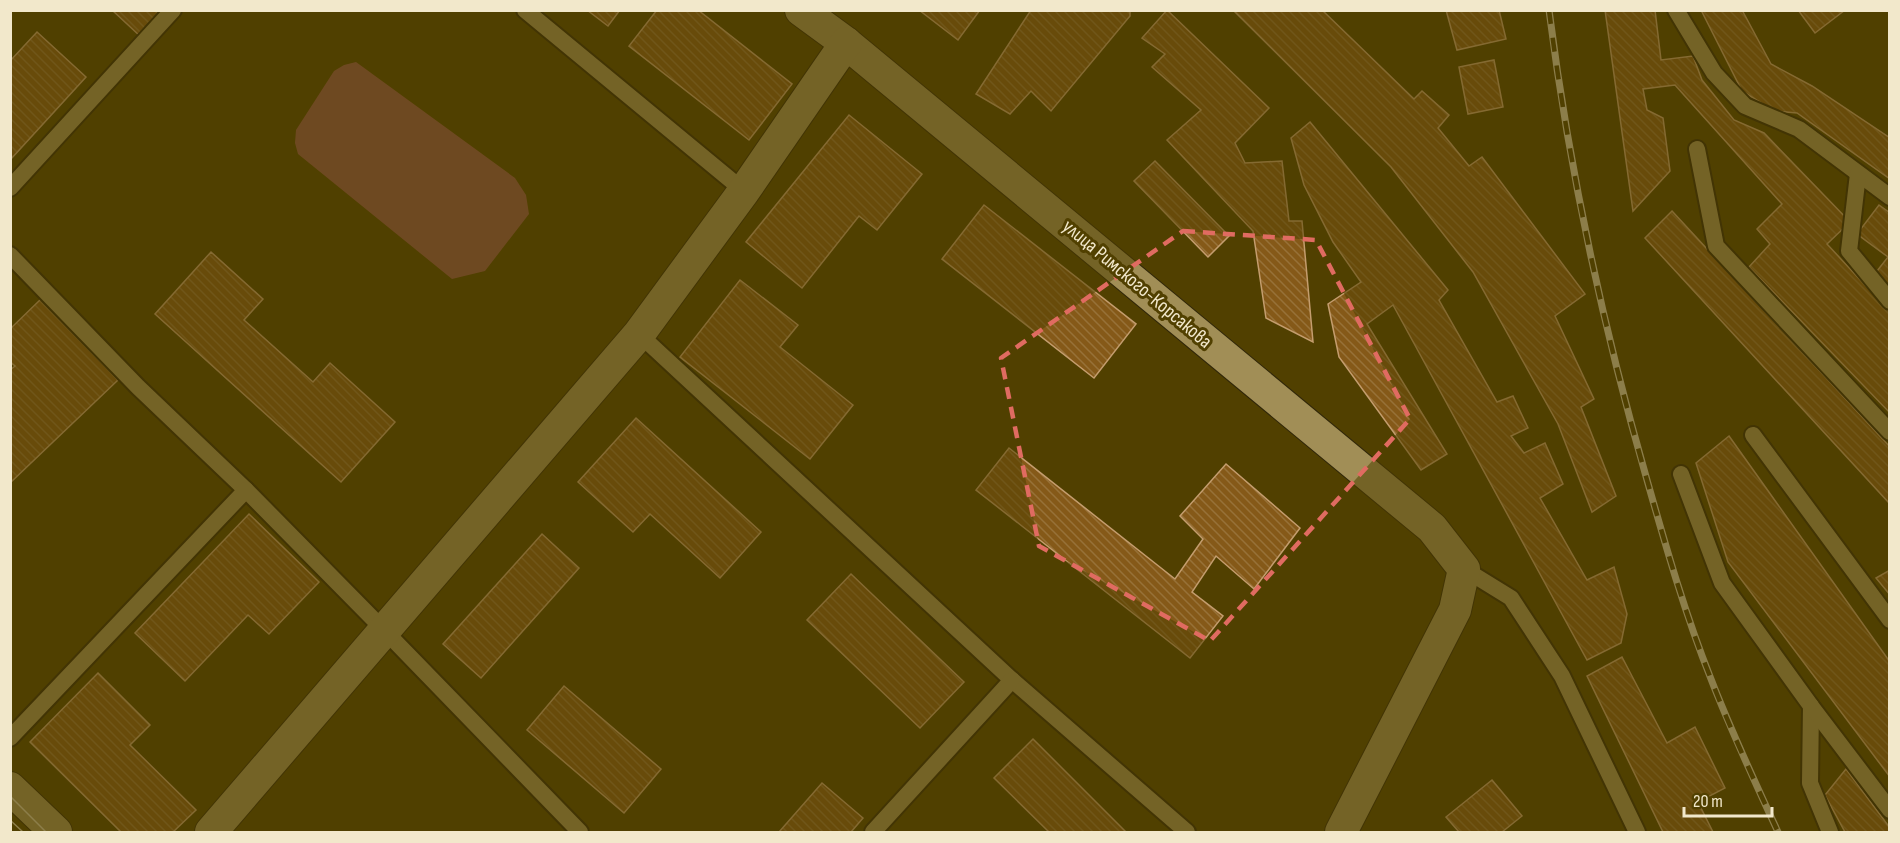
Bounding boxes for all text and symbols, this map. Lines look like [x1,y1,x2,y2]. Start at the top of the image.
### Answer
street label: улица Римского-Корсакова [1057,214,1217,354]
scale bar [1684,780,1772,818]
text: 20 m [1693,791,1723,812]

